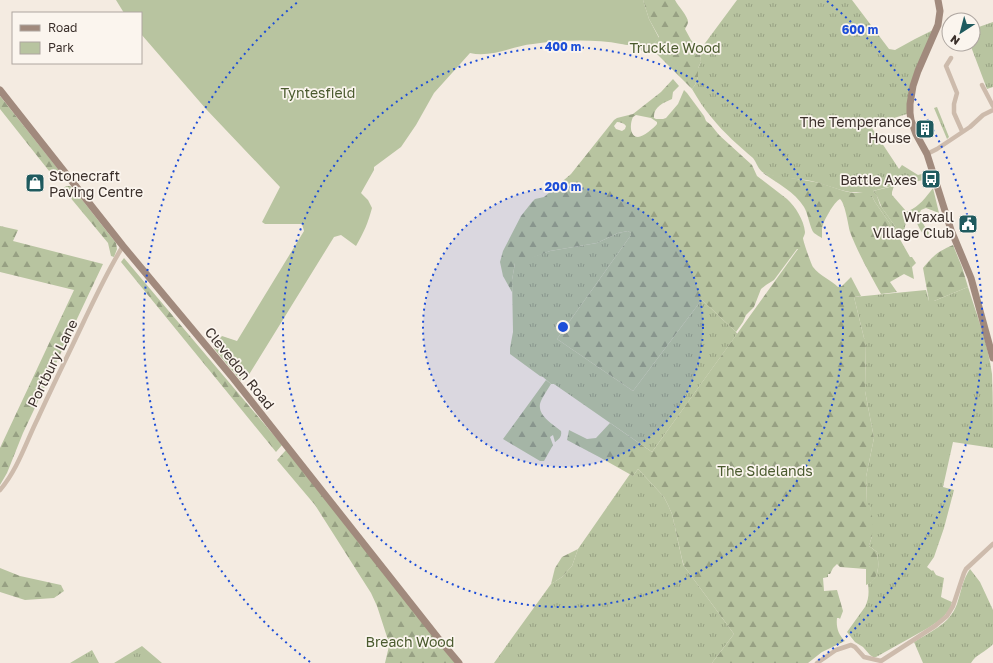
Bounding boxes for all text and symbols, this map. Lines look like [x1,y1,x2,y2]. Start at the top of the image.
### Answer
legend [12,12,142,64]
north arrow [941,12,981,52]
text: Road [48,20,77,35]
text: 600 m [842,22,878,37]
text: N [948,33,962,48]
text: 400 m [545,39,581,54]
park label: Truckle Wood [629,39,721,56]
text: Park [48,40,74,55]
park label: Tyntesfield [281,84,355,101]
place label: The Temperance House [800,113,911,146]
building icon: The Temperance House [914,118,936,140]
place label: Stonecraft Paving Centre [49,167,143,200]
bus stop icon: Battle Axes [920,168,942,190]
place label: Battle Axes [840,171,917,188]
shop icon: Stonecraft Paving Centre [24,172,46,194]
text: 200 m [545,179,581,194]
place label: Wraxall Village Club [873,208,954,241]
public building icon: Wraxall Village Club [957,213,979,235]
street label: Portbury Lane [23,316,81,410]
centre of rings [556,320,570,334]
street label: Clevedon Road [202,323,278,413]
park label: The Sidelands [717,462,813,479]
park label: Breach Wood [366,633,454,650]

